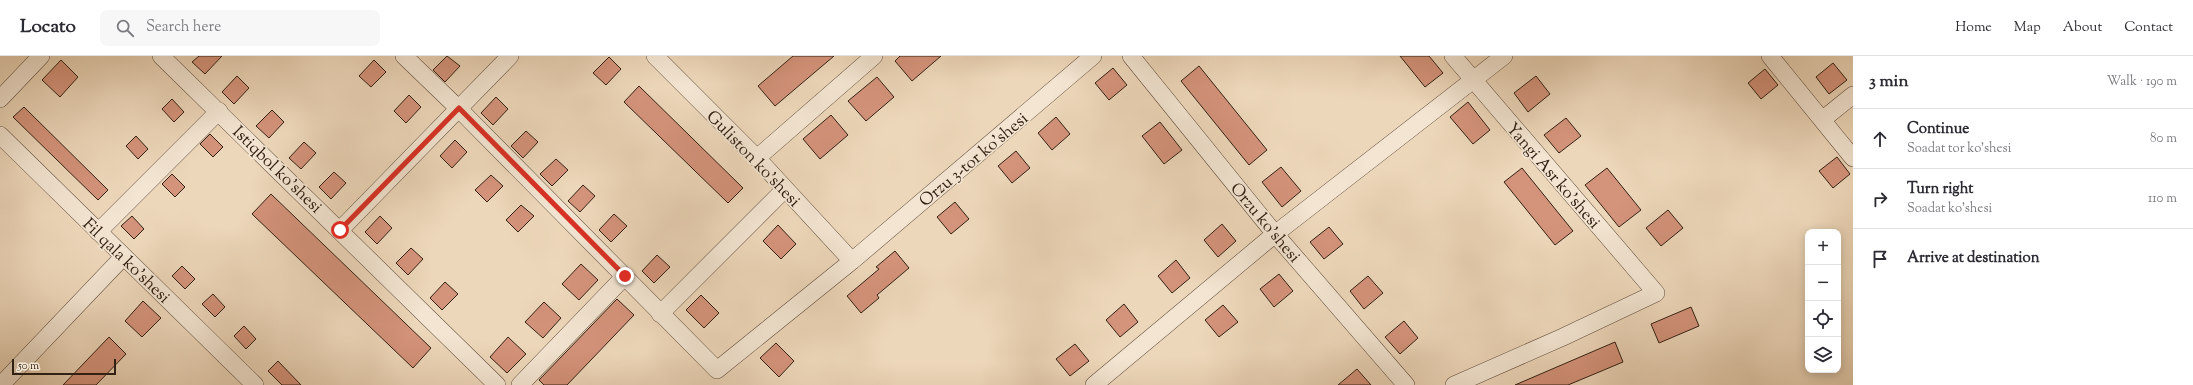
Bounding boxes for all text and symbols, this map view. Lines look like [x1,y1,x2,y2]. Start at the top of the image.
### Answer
search box [100,10,380,46]
text: Locato [20,14,76,41]
icon: search [114,17,136,39]
text: Search here [146,17,221,38]
text: Home [1955,18,1992,38]
text: Map [2014,18,2041,38]
text: About [2063,18,2102,38]
text: Contact [2124,18,2173,38]
text: 3 min [1869,70,1908,94]
text: Walk · 190 m [2107,73,2177,91]
street label: Guliston ko'shesi [700,106,805,213]
street label: Orzu 3-tor ko'shesi [915,108,1034,213]
street label: Yangi Asr ko'shesi [1500,118,1605,235]
text: Continue [1907,119,1969,140]
street label: Istiqbol ko'shesi [226,121,327,220]
icon: ahead [1869,128,1891,150]
text: 80 m [2150,130,2177,148]
text: Soadat tor ko'shesi [1907,140,2011,158]
street label: Orzu ko'shesi [1224,178,1305,269]
text: Turn right [1907,179,1973,200]
icon: right [1869,188,1891,210]
text: 110 m [2148,190,2177,208]
text: Soadat ko'shesi [1907,200,1992,218]
street label: Fil qala ko'shesi [76,213,175,310]
route start [331,221,349,239]
map controls [1805,229,1841,373]
button: + [1805,229,1841,265]
icon: arrive [1869,248,1891,270]
text: Arrive at destination [1907,248,2040,269]
button: − [1805,265,1841,301]
route end [616,267,634,285]
button: locate [1805,301,1841,337]
button: layers [1805,337,1841,373]
scale bar [12,357,116,376]
text: 50 m [18,358,39,374]

